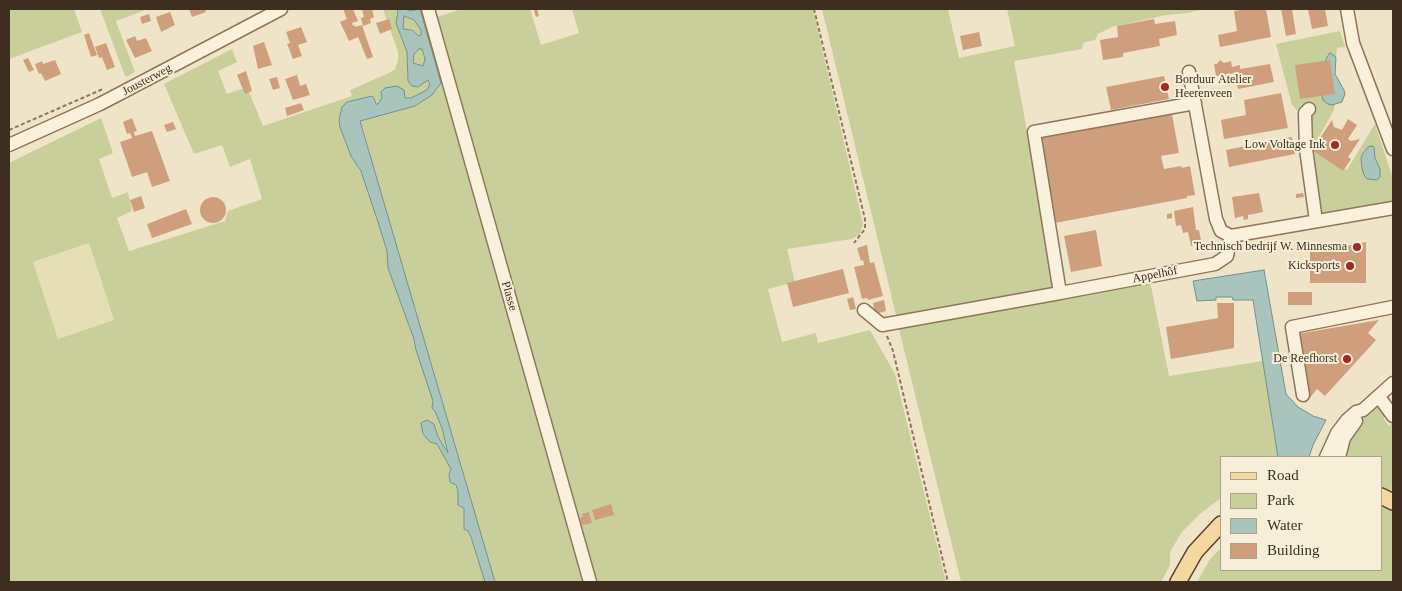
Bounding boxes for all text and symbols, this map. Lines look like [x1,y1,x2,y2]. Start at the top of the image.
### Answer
street label: Jousterweg [120,61,174,99]
place label: Borduur Atelier Heerenveen [1175,73,1251,101]
marker: Borduur Atelier Heerenveen [1159,81,1171,93]
place label: Low Voltage Ink [1245,138,1325,152]
marker: Low Voltage Ink [1329,139,1341,151]
place label: Technisch bedrijf W. Minnesma [1194,240,1347,254]
marker: Technisch bedrijf W. Minnesma [1351,241,1363,253]
place label: Kicksports [1288,259,1340,273]
marker: Kicksports [1344,260,1356,272]
street label: Appelhôf [1131,264,1179,286]
street label: Plasse [498,280,520,312]
place label: De Reefhorst [1273,352,1337,366]
marker: De Reefhorst [1341,353,1353,365]
legend [1220,456,1382,571]
text: Road [1267,467,1299,483]
text: Park [1267,492,1295,508]
text: Water [1267,517,1302,533]
text: Building [1267,542,1320,558]

